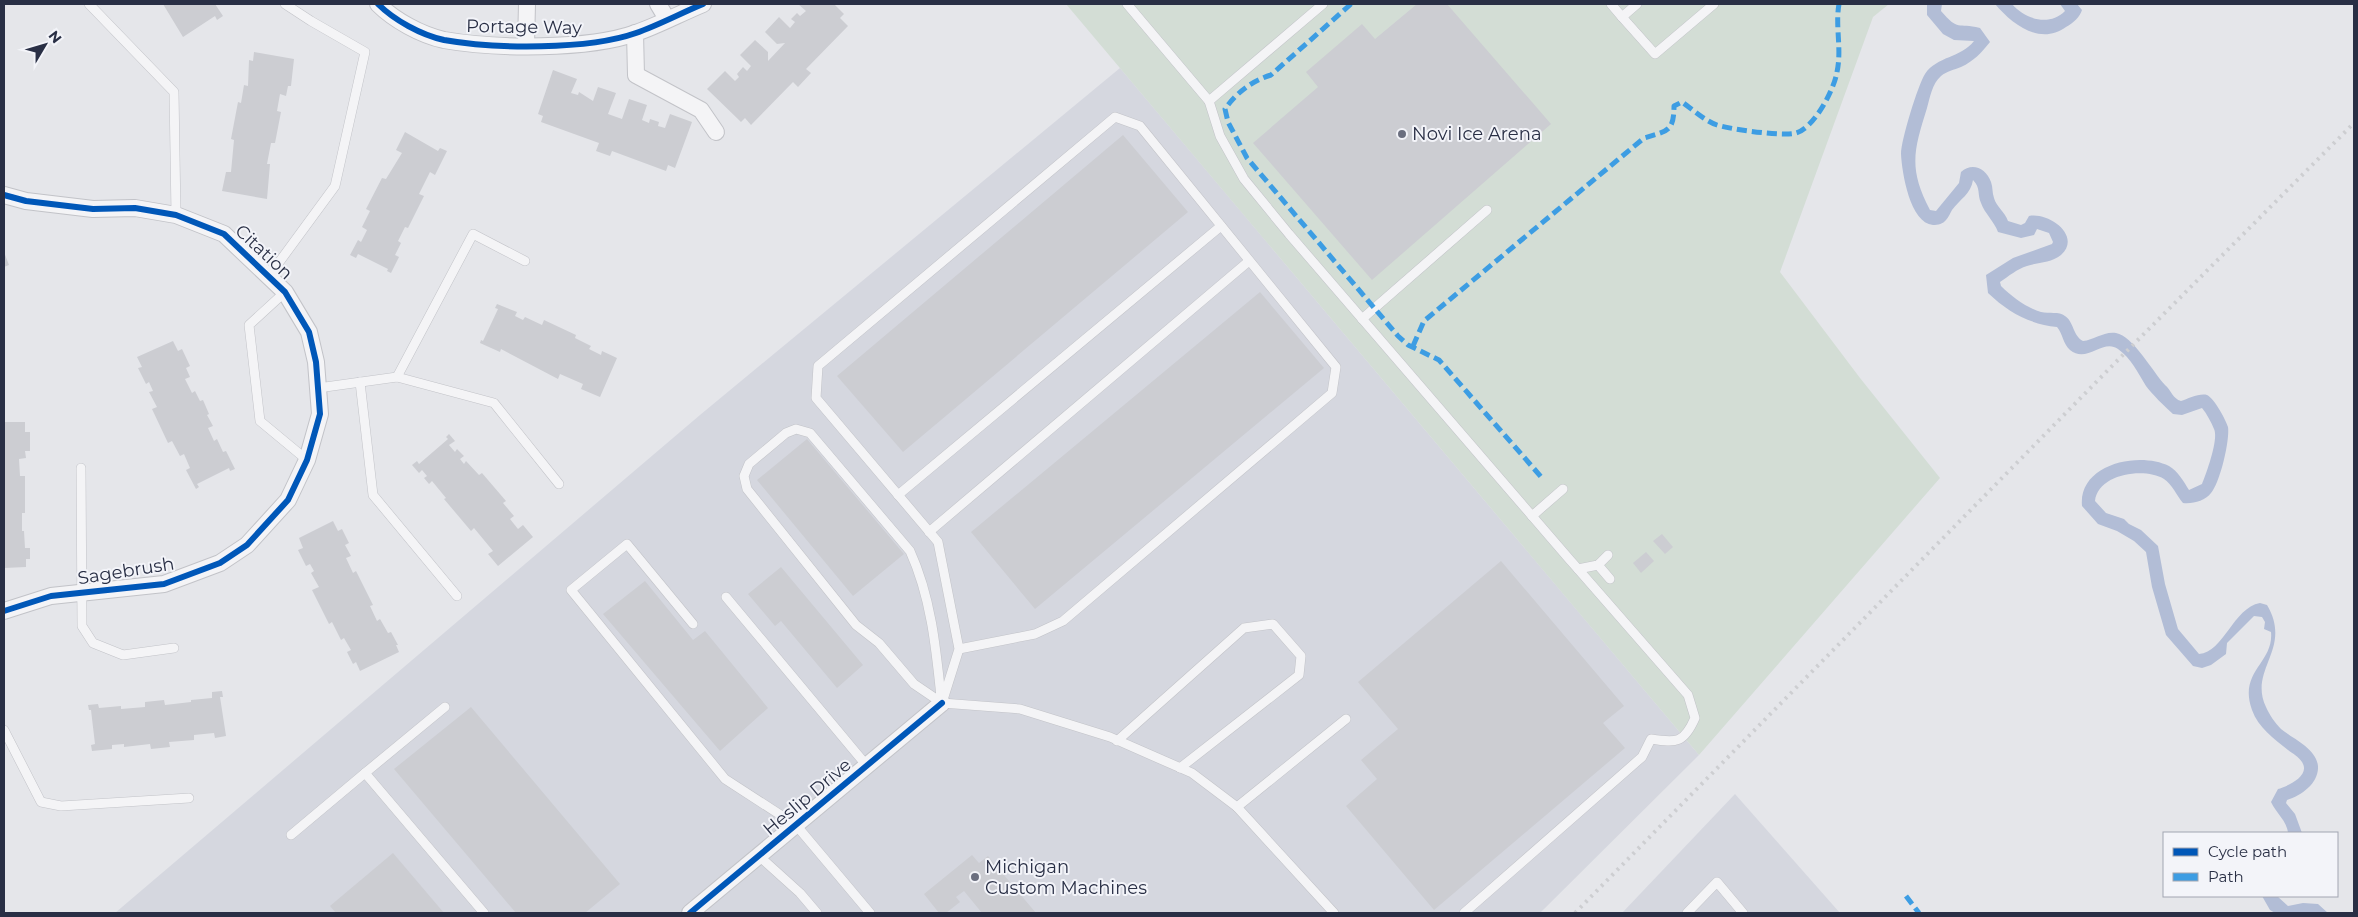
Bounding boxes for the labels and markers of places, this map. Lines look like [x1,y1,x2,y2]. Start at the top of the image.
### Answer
place label: Novi Ice Arena [1412,123,1542,145]
marker: Novi Ice Arena [1396,128,1408,140]
place label: Michigan Custom Machines [985,856,1147,899]
marker: Michigan Custom Machines [969,871,981,883]

